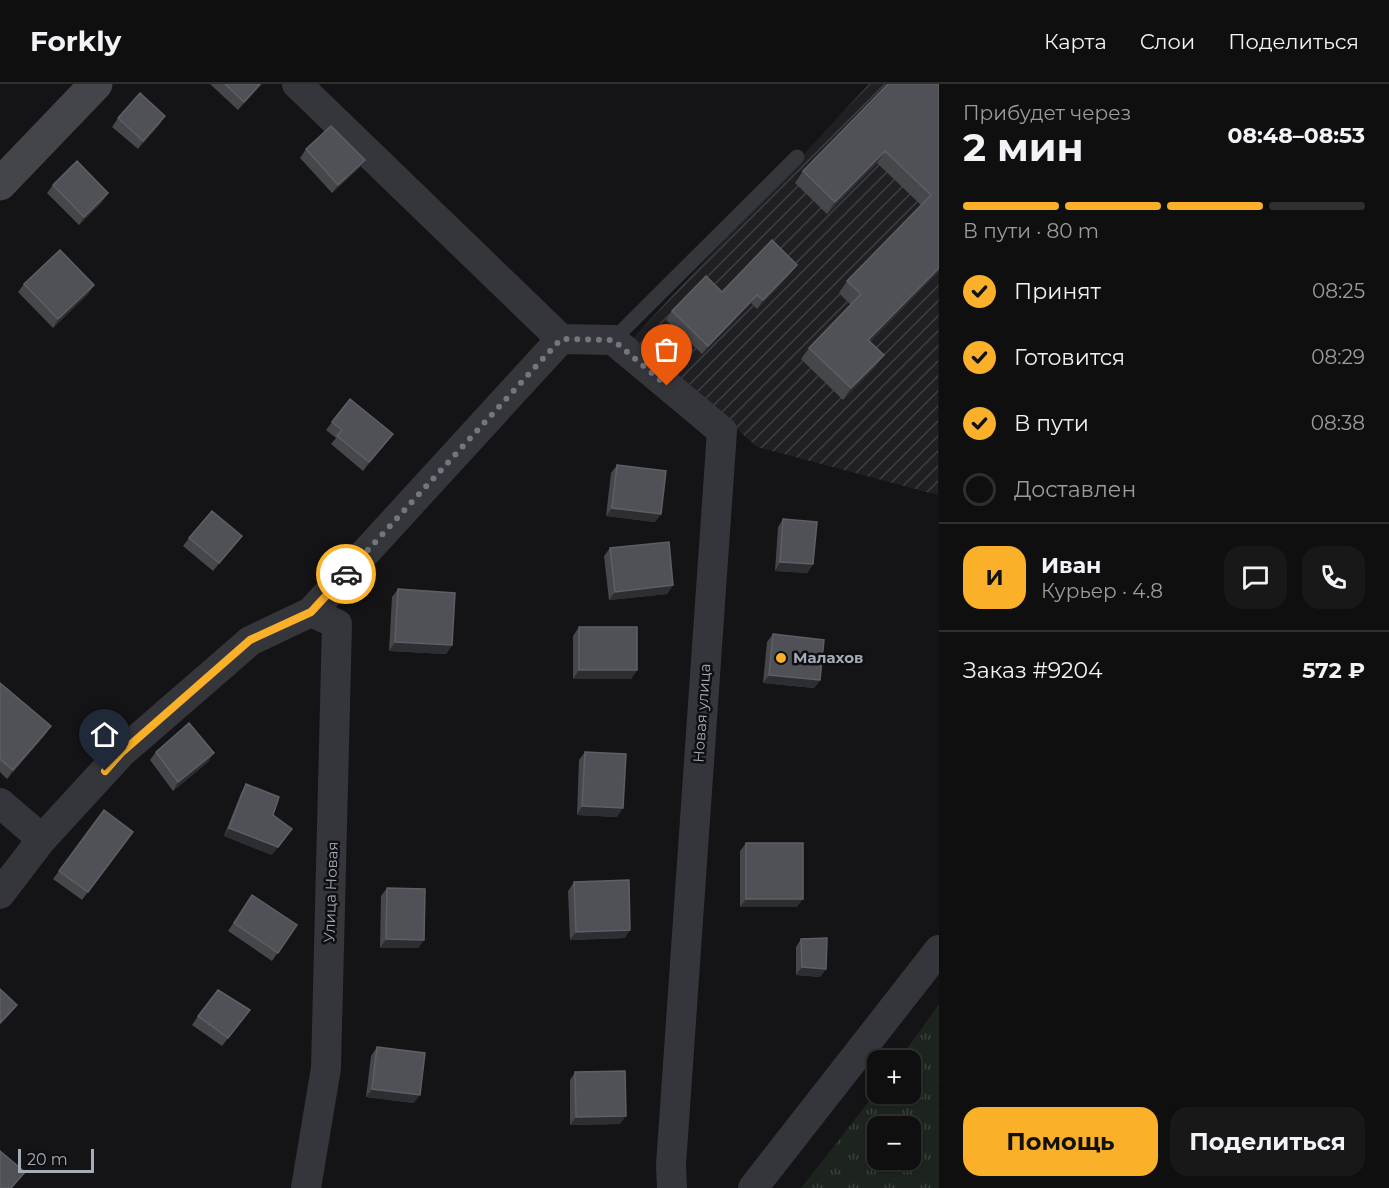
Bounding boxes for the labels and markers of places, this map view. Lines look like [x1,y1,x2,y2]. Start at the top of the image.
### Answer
pin [641,324,692,386]
place label: Малахов [793,648,863,667]
marker: Малахов [774,651,788,665]
pin [79,709,130,771]

